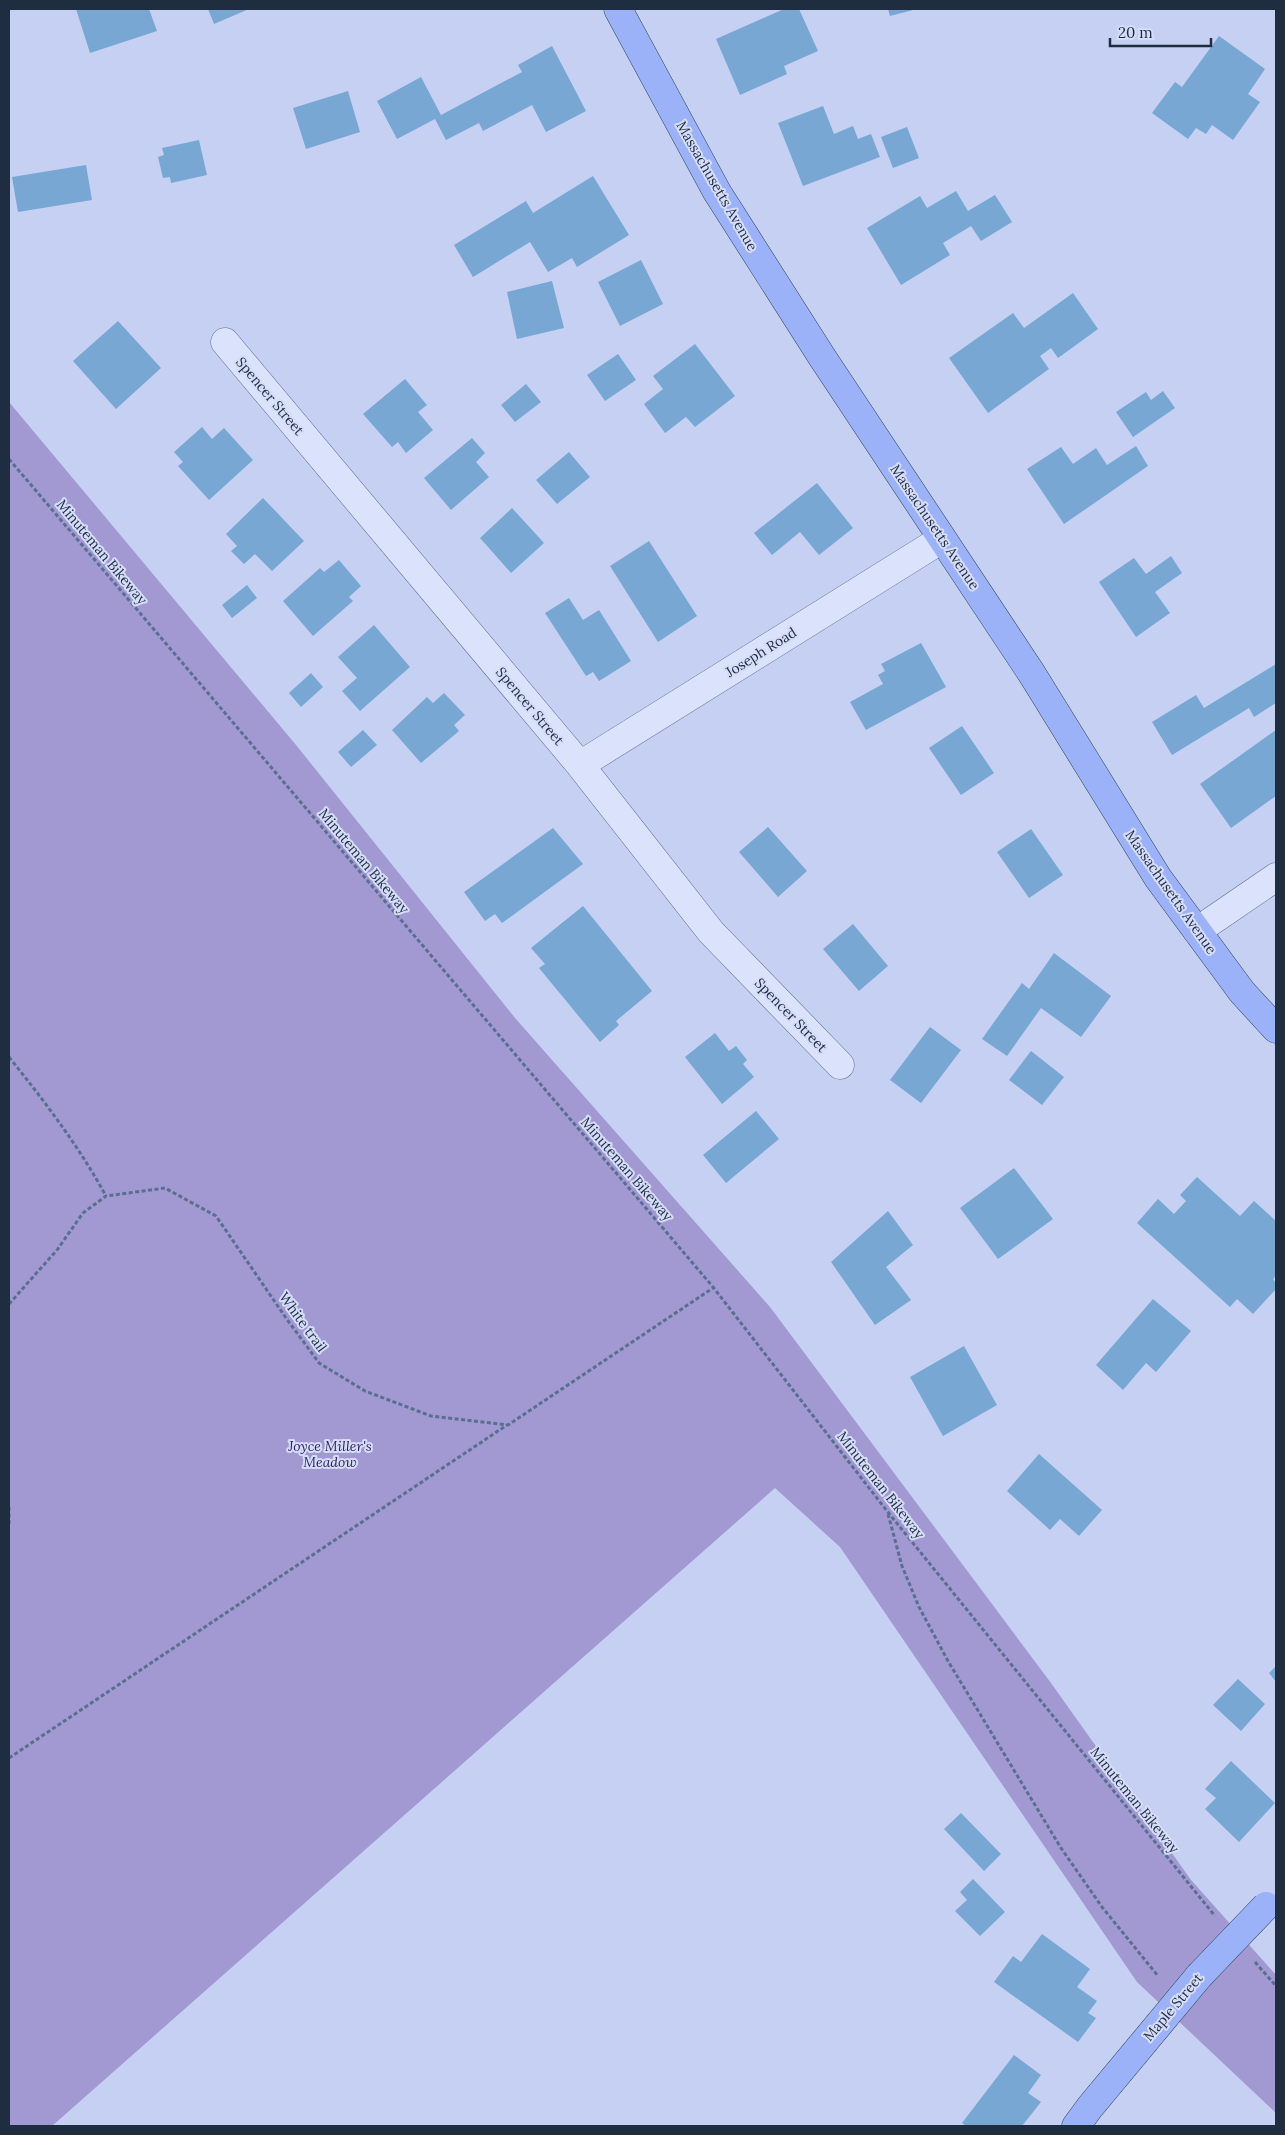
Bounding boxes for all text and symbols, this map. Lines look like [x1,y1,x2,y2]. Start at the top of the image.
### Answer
scale bar [1110,15,1211,47]
text: 20 m [1118,23,1153,42]
street label: Massachusetts Avenue [672,118,762,255]
street label: Spencer Street [232,353,308,439]
street label: Massachusetts Avenue [886,461,984,593]
street label: Minuteman Bikeway [53,496,152,609]
street label: Joseph Road [721,623,800,681]
street label: Spencer Street [492,663,568,749]
street label: Minuteman Bikeway [315,805,414,918]
street label: Massachusetts Avenue [1121,827,1221,958]
street label: Spencer Street [751,974,831,1056]
street label: Minuteman Bikeway [577,1113,677,1225]
street label: White trail [275,1288,331,1356]
street label: Minuteman Bikeway [833,1428,929,1543]
park label: Joyce Miller's Meadow [287,1437,372,1471]
street label: Minuteman Bikeway [1087,1743,1184,1857]
street label: Maple Street [1139,1969,1207,2045]

